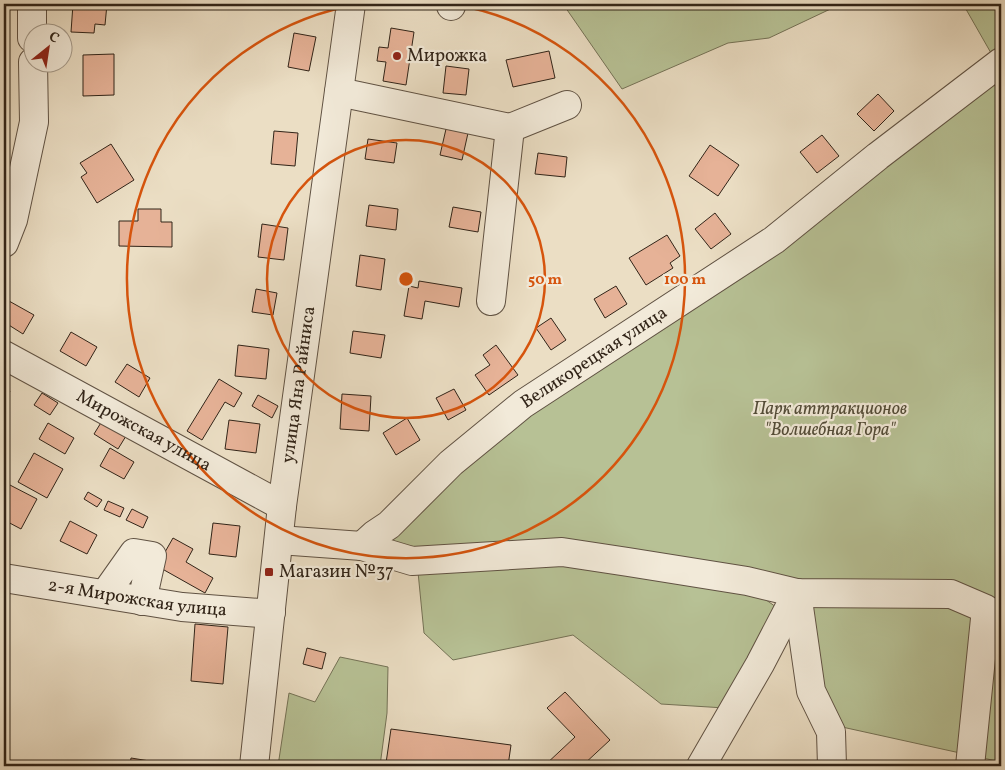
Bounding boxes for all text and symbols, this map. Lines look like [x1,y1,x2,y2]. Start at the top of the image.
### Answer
north arrow [22,22,72,72]
text: С [45,28,62,49]
place label: Мирожка [407,44,487,69]
marker: Мирожка [391,50,403,62]
centre of rings [397,270,415,288]
text: 50 m [528,270,562,291]
text: 100 m [664,270,707,291]
street label: Великорецкая улица [516,300,672,415]
street label: улица Яна Райниса [276,305,322,465]
street label: Мирожская улица [72,384,216,478]
park label: Парк аттракционов "Волшебная Гора" [753,397,907,443]
place label: Магазин №37 [279,560,394,585]
marker: Магазин №37 [263,566,275,578]
street label: 2-я Мирожская улица [46,573,228,623]

